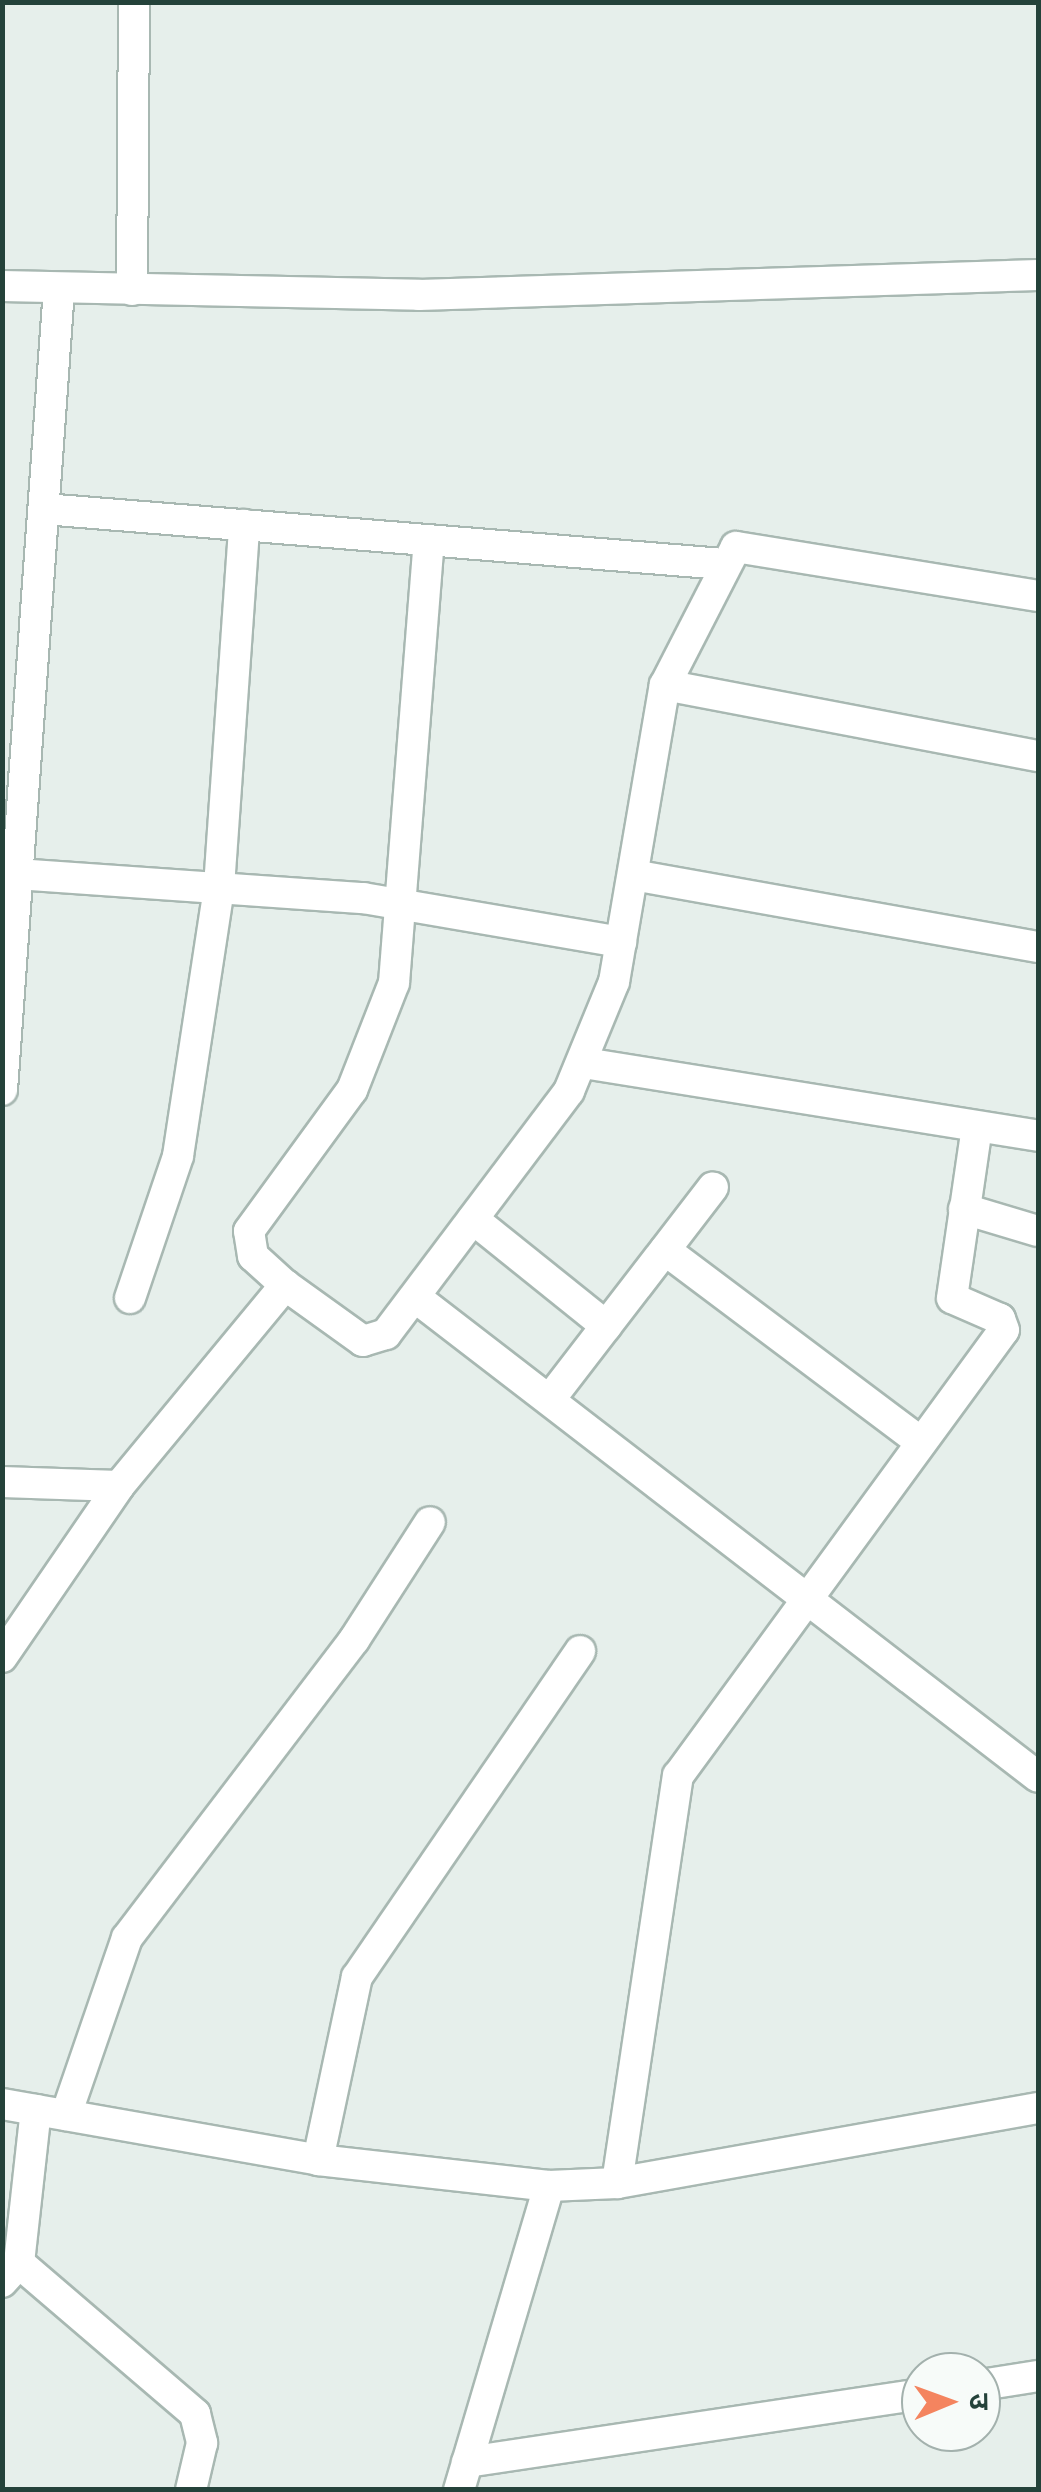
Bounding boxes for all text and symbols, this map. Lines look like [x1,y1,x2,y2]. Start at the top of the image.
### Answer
north arrow [901,2352,1001,2452]
text: उ [963,2393,996,2410]

